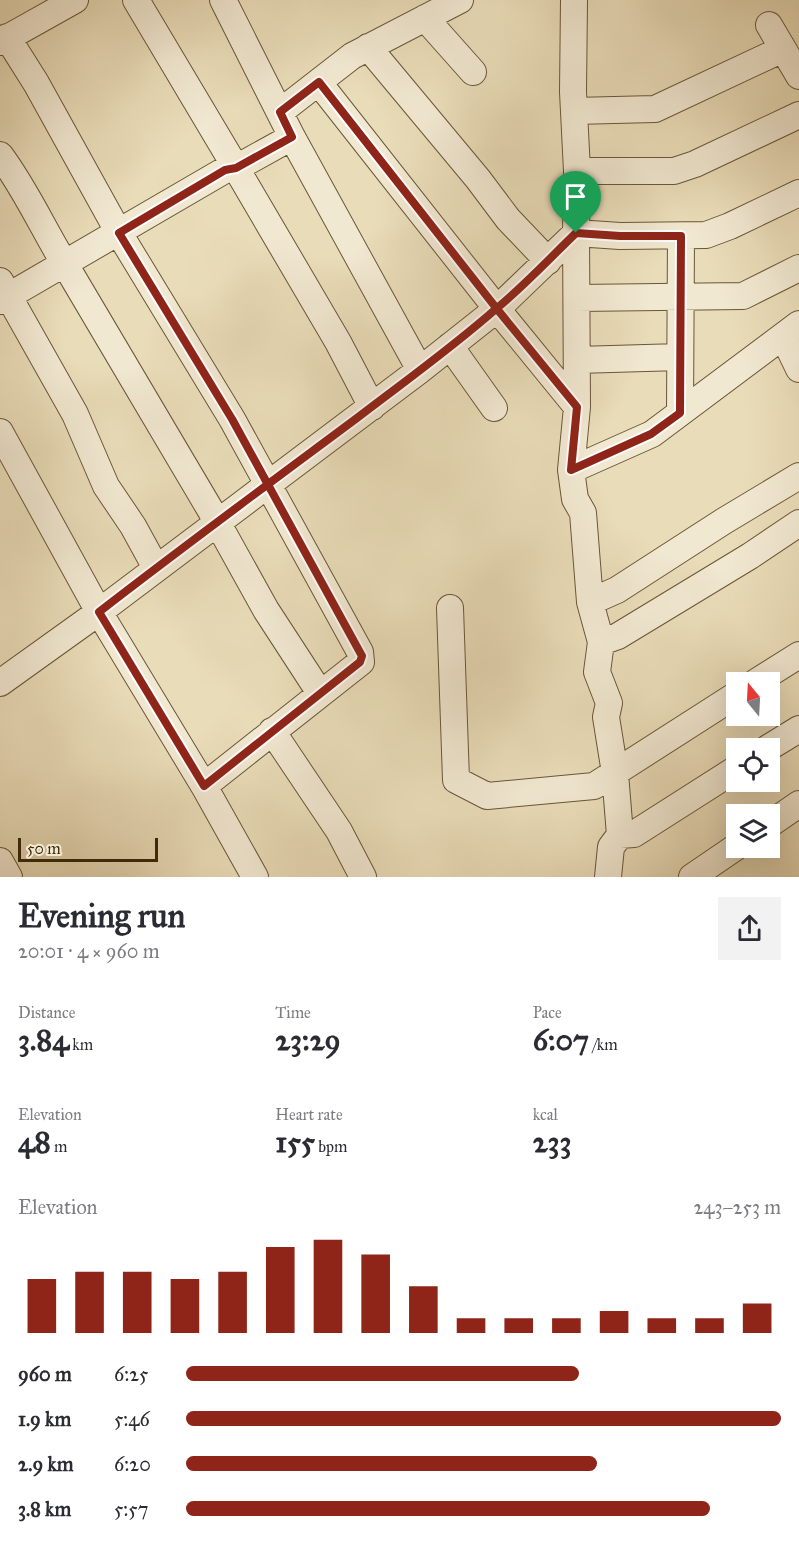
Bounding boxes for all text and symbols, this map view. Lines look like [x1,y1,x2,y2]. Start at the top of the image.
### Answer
pin [550,171,601,233]
icon: arrive [559,180,592,213]
north arrow [726,672,780,726]
map controls [726,672,780,858]
button: locate [726,738,780,792]
button: layers [726,804,780,858]
scale bar [18,835,158,863]
text: 50 m [27,839,61,858]
text: Evening run [18,896,185,936]
button: share [718,897,781,960]
text: 20:01 · 4 × 960 m [18,939,160,963]
text: Distance [18,1003,75,1022]
text: Time [275,1003,311,1022]
text: Pace [533,1003,562,1022]
text: 3.84 [18,1022,69,1058]
text: 23:29 [275,1022,341,1058]
text: 6:07 [533,1022,589,1058]
text: km [69,1035,93,1054]
text: /km [589,1035,618,1054]
text: Elevation [18,1105,82,1124]
text: Heart rate [275,1105,343,1124]
text: kcal [533,1105,558,1124]
text: 48 [18,1124,51,1160]
text: 155 [275,1124,315,1160]
text: 233 [533,1124,571,1160]
text: m [51,1137,68,1156]
text: bpm [315,1137,347,1156]
text: Elevation [18,1195,97,1219]
text: 243–253 m [693,1195,781,1219]
text: 960 m [18,1362,72,1386]
text: 6:25 [114,1362,148,1386]
text: 1.9 km [18,1407,71,1431]
text: 5:46 [114,1407,150,1431]
text: 2.9 km [18,1452,74,1476]
text: 6:20 [114,1452,151,1476]
text: 3.8 km [18,1497,71,1521]
text: 5:57 [114,1497,148,1521]

